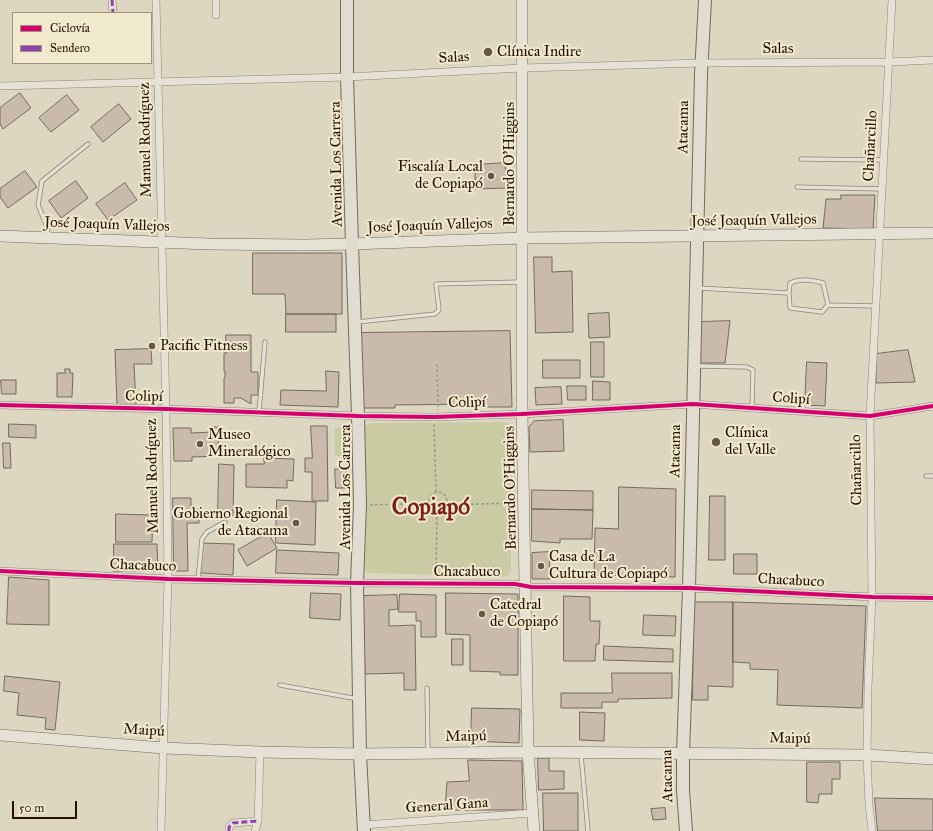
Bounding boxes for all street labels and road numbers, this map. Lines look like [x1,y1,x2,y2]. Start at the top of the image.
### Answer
street label: Salas [763,40,793,58]
street label: Salas [438,48,470,68]
street label: Manuel Rodríguez [136,82,156,198]
street label: Atacama [675,100,693,154]
street label: Avenida Los Carrera [327,101,347,227]
street label: Bernardo O'Higgins [501,102,519,226]
street label: Chañarcillo [860,110,882,182]
street label: José Joaquín Vallejos [691,211,817,231]
street label: José Joaquín Vallejos [44,214,170,236]
street label: José Joaquín Vallejos [367,215,493,237]
street label: Colipí [125,388,163,406]
street label: Colipí [772,389,810,409]
street label: Colipí [448,394,486,412]
street label: Manuel Rodríguez [143,418,163,534]
street label: Avenida Los Carrera [337,424,355,550]
street label: Atacama [667,424,685,478]
street label: Bernardo O'Higgins [501,426,521,550]
street label: Chañarcillo [847,434,867,506]
street label: Chacabuco [109,556,177,576]
street label: Chacabuco [434,563,500,581]
street label: Chacabuco [757,570,825,592]
street label: Maipú [123,721,165,741]
street label: Maipú [445,728,487,746]
street label: Maipú [769,730,811,748]
street label: Atacama [659,749,677,803]
street label: General Gana [405,794,489,818]

